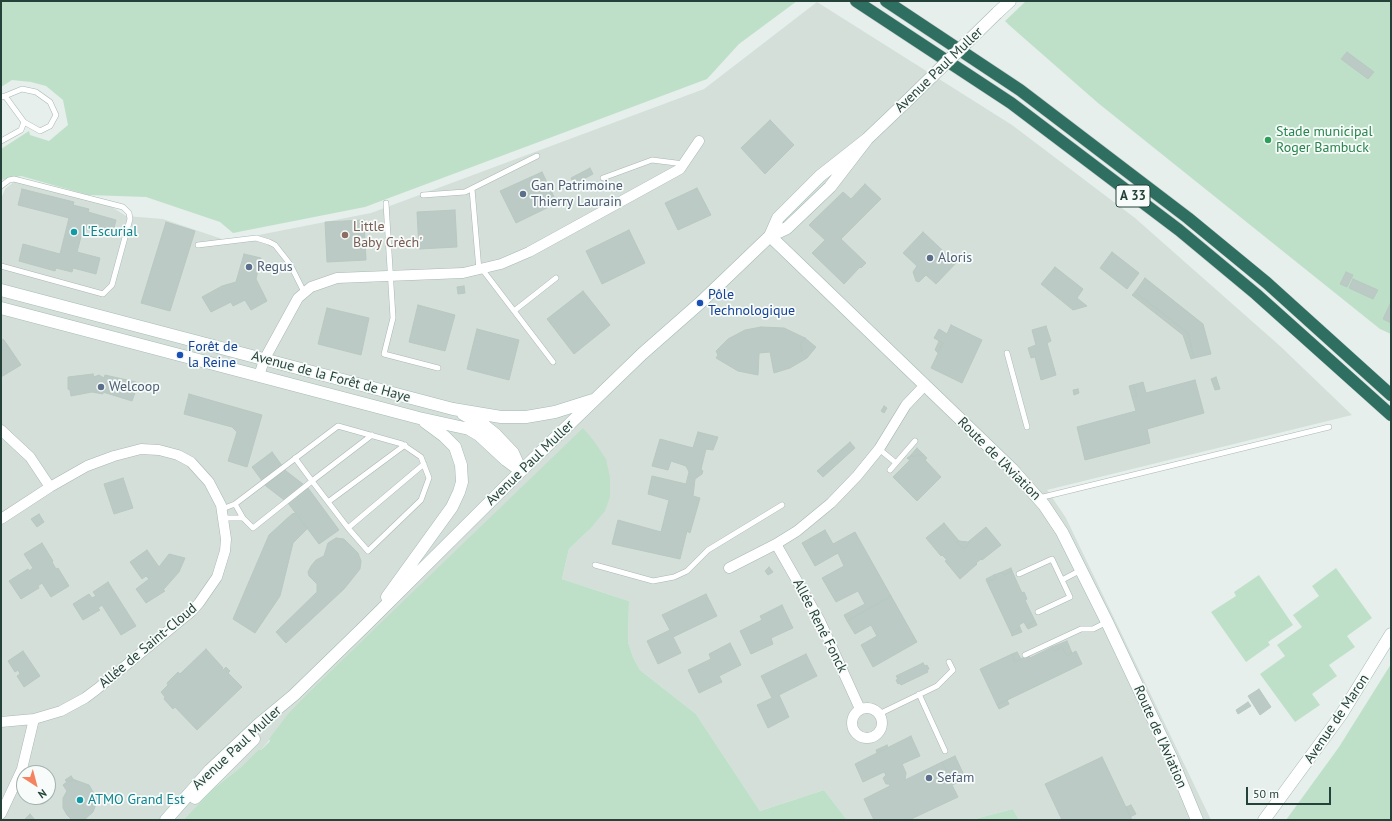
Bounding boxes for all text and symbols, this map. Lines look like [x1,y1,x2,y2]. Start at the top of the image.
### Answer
street label: Avenue Paul Muller [892,24,986,116]
place label: Stade municipal Roger Bambuck [1276,124,1373,156]
marker: Stade municipal Roger Bambuck [1263,135,1273,145]
place label: Gan Patrimoine Thierry Laurain [531,178,623,210]
road number: A 33 [1116,185,1150,207]
marker: Gan Patrimoine Thierry Laurain [518,189,528,199]
place label: Little Baby Crèch' [353,219,422,252]
place label: L'Escurial [82,224,137,240]
marker: L'Escurial [69,227,79,237]
marker: Little Baby Crèch' [340,230,350,240]
place label: Aloris [938,250,972,266]
marker: Aloris [925,253,935,263]
place label: Regus [257,259,293,275]
marker: Regus [244,262,254,272]
place label: Pôle Technologique [708,287,795,320]
marker: Pôle Technologique [695,298,705,308]
place label: Forêt de la Reine [188,339,238,372]
street label: Avenue de la Forêt de Haye [250,348,412,406]
marker: Forêt de la Reine [175,350,185,360]
place label: Welcoop [109,379,160,395]
marker: Welcoop [96,382,106,392]
street label: Route de l'Aviation [954,414,1044,504]
street label: Avenue Paul Muller [483,417,577,509]
street label: Allée René Fonck [789,576,851,676]
street label: Allée de Saint-Cloud [96,600,200,692]
street label: Avenue de Maron [1301,671,1373,767]
street label: Route de l'Aviation [1130,683,1190,791]
street label: Avenue Paul Muller [189,702,285,794]
north arrow [16,765,56,805]
place label: Sefam [937,770,974,786]
marker: Sefam [924,773,934,783]
scale bar [1248,779,1333,805]
text: N [35,786,50,802]
text: 50 m [1253,786,1279,801]
place label: ATMO Grand Est [88,792,185,808]
marker: ATMO Grand Est [75,795,85,805]

